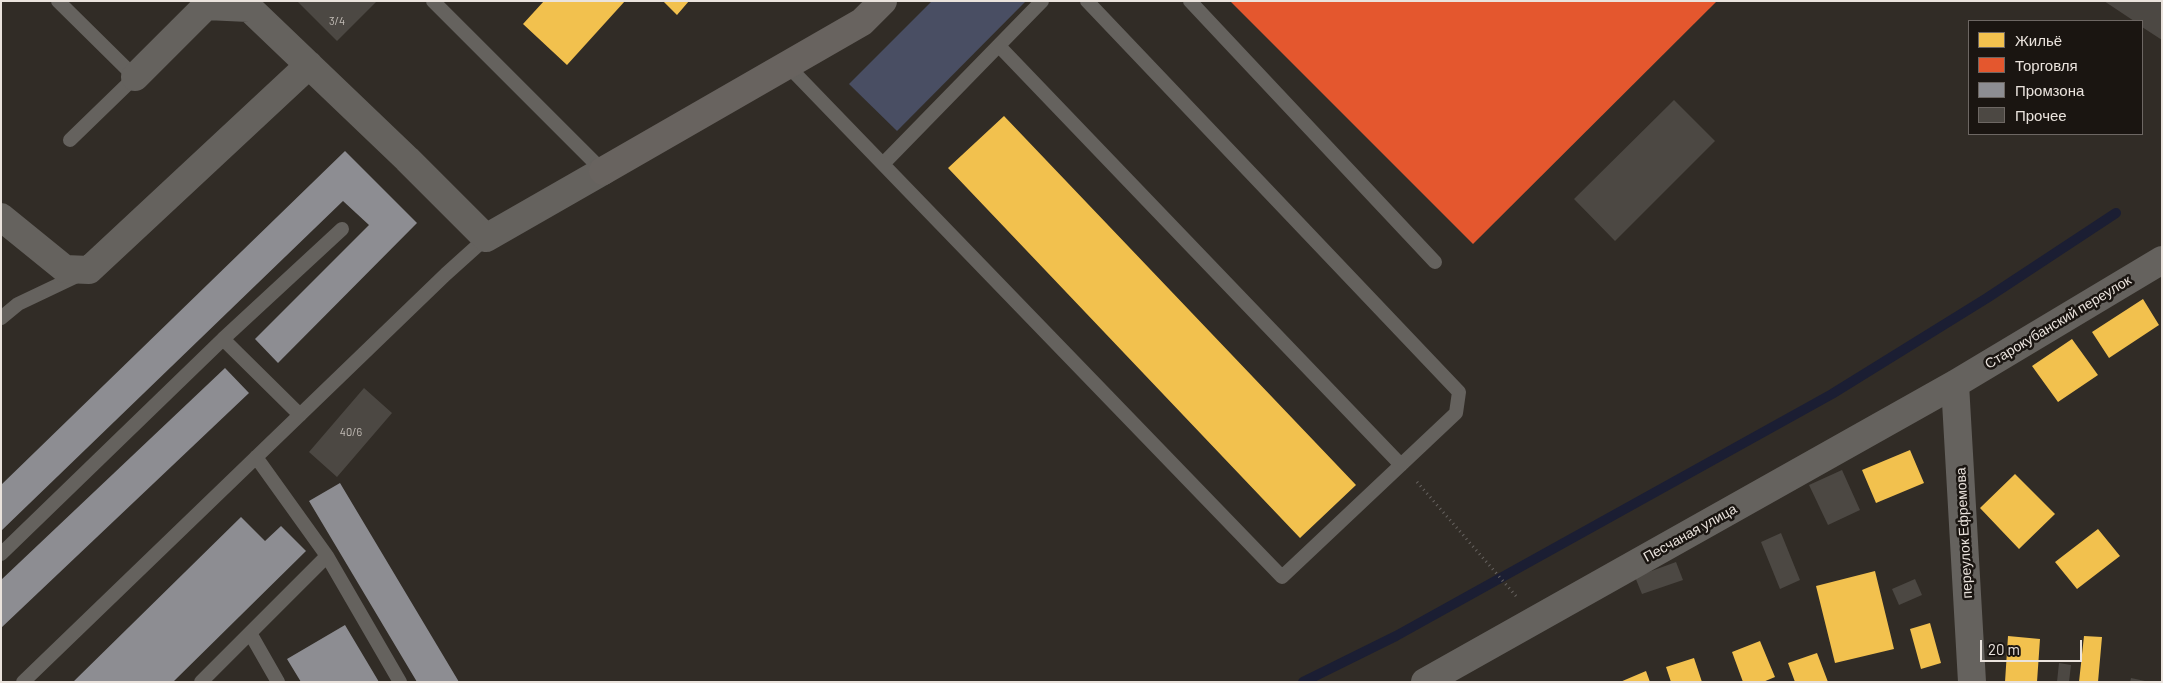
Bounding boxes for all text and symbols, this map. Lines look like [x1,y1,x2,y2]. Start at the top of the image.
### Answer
house number: 3/4 [329,14,345,28]
legend [1968,20,2143,135]
text: Жильё [2015,31,2062,49]
text: Торговля [2015,56,2078,74]
text: Промзона [2015,81,2084,99]
text: Прочее [2015,106,2067,124]
street label: Старокубанский переулок [1982,272,2134,372]
house number: 40/6 [340,425,362,439]
street label: переулок Ефремова [1952,467,1976,599]
street label: Песчаная улица [1640,500,1740,566]
scale bar [1983,630,2086,662]
text: 20 m [1988,640,2020,658]

